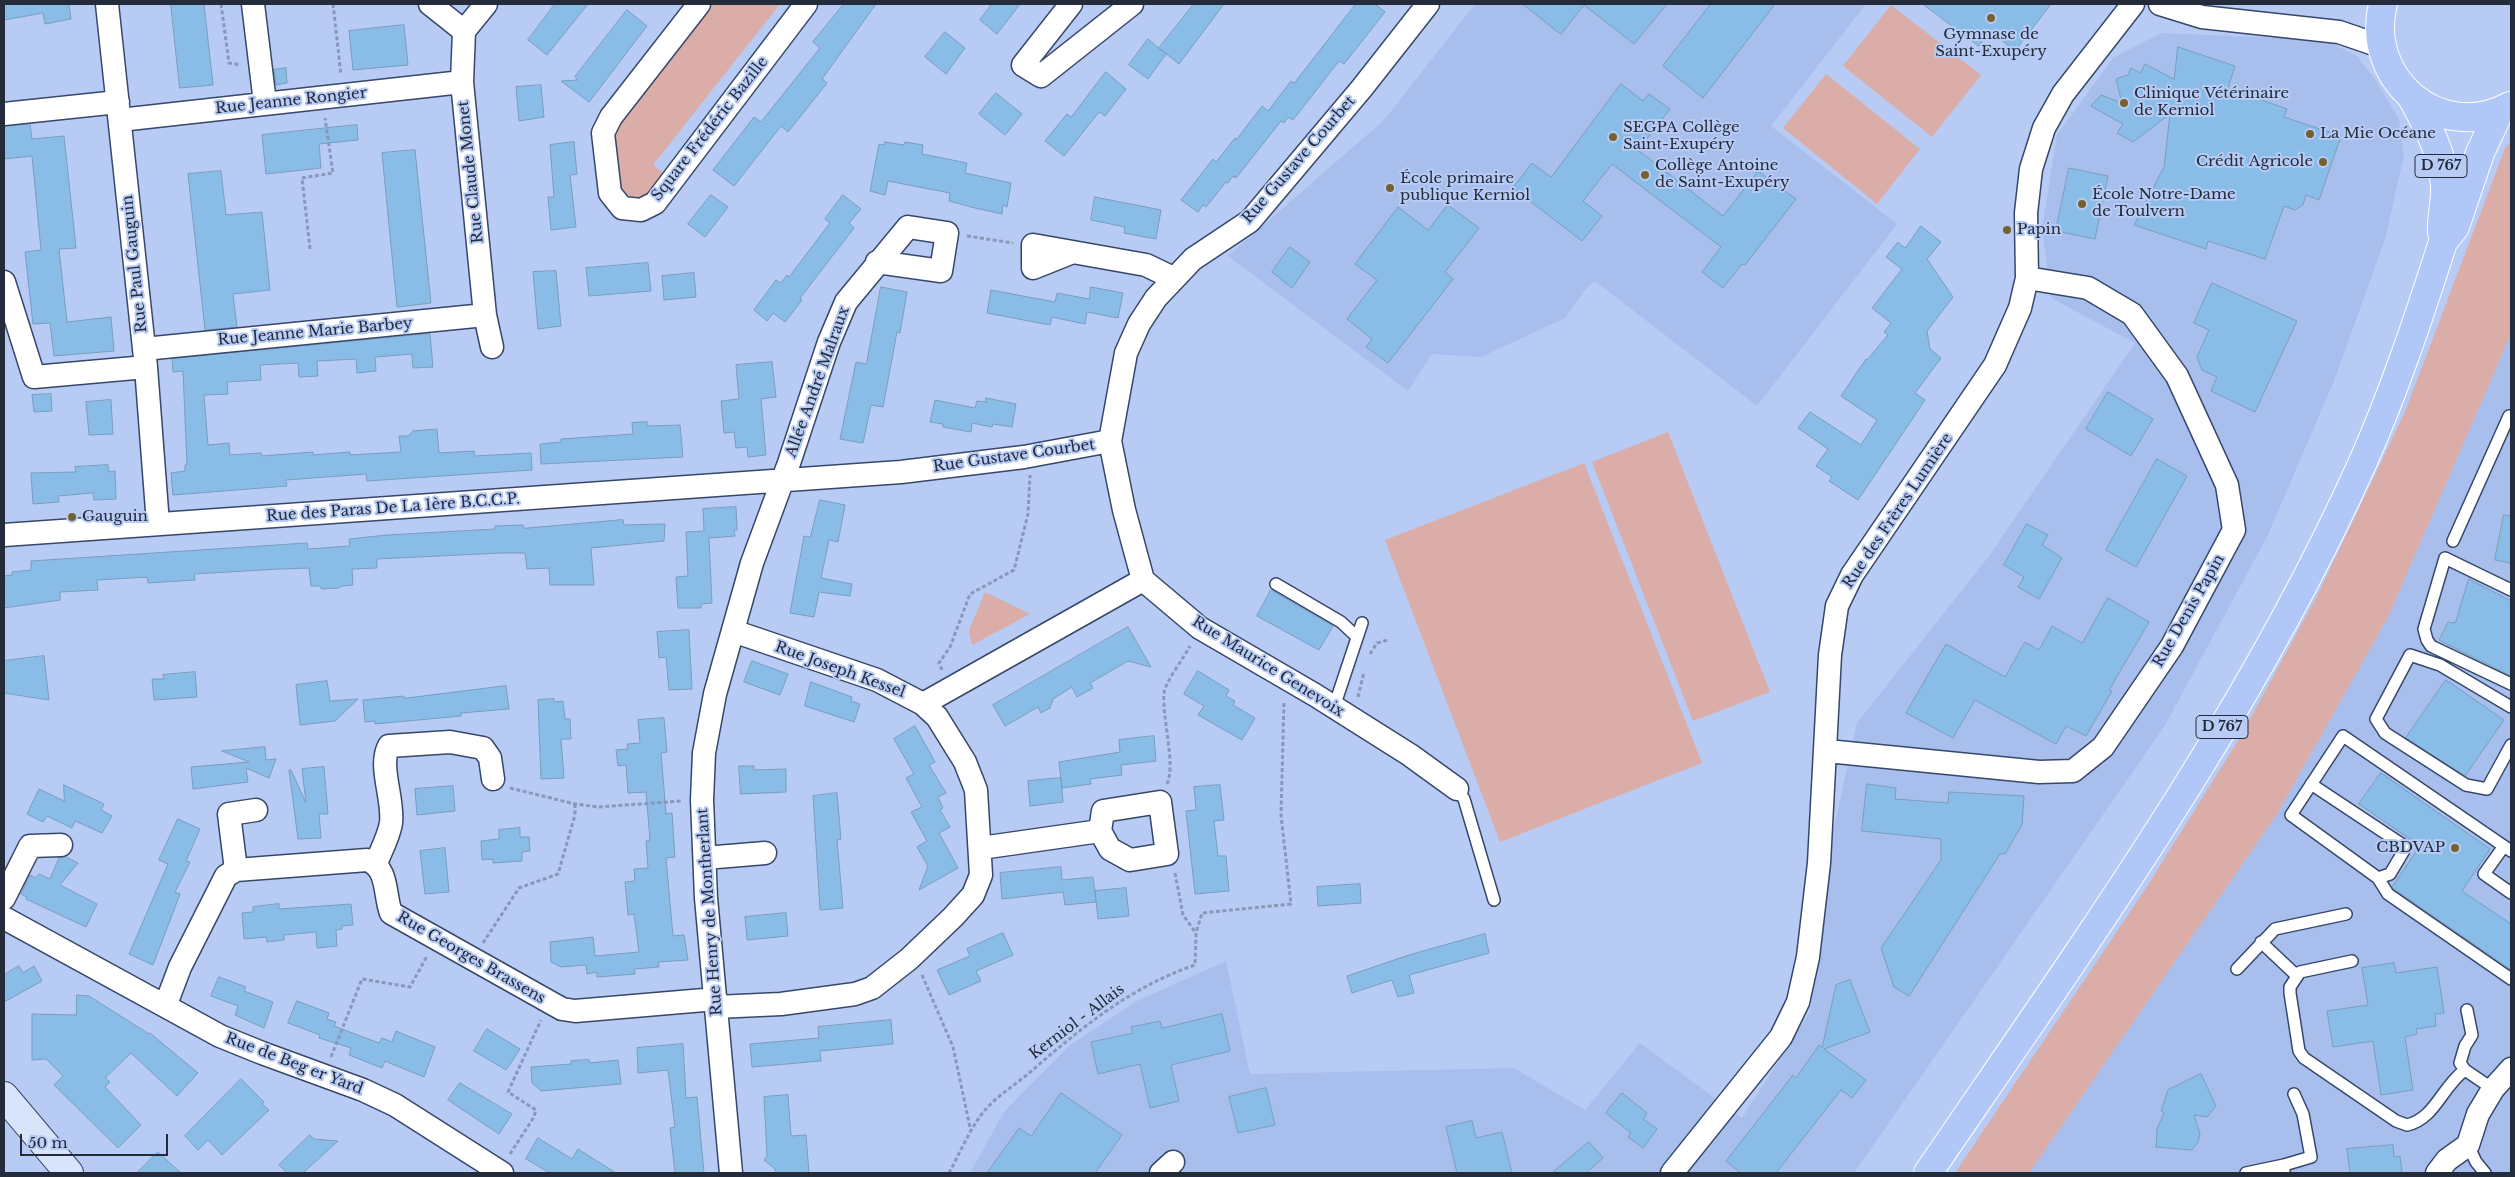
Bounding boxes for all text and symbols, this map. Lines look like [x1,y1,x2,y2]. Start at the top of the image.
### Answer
marker: Gymnase de Saint-Exupéry [1985,12,1997,24]
place label: Gymnase de Saint-Exupéry [1935,26,2047,61]
street label: Square Frédéric Bazille [648,53,772,205]
street label: Rue Jeanne Rongier [214,84,368,118]
place label: Clinique Vétérinaire de Kerniol [2134,85,2289,120]
street label: Rue Gustave Courbet [1239,93,1359,227]
marker: Clinique Vétérinaire de Kerniol [2118,97,2130,109]
street label: Rue Claude Monet [455,100,487,244]
place label: SEGPA Collège Saint-Exupéry [1623,119,1740,154]
place label: La Mie Océane [2320,125,2436,143]
marker: La Mie Océane [2304,128,2316,140]
marker: SEGPA Collège Saint-Exupéry [1607,131,1619,143]
place label: Crédit Agricole [2196,153,2313,171]
road number: D 767 [2415,154,2467,178]
marker: Crédit Agricole [2317,156,2329,168]
place label: Collège Antoine de Saint-Exupéry [1655,157,1790,192]
marker: Collège Antoine de Saint-Exupéry [1639,169,1651,181]
place label: École primaire publique Kerniol [1400,170,1530,205]
marker: École primaire publique Kerniol [1384,182,1396,194]
place label: École Notre-Dame de Toulvern [2092,186,2236,221]
street label: Rue Paul Gauguin [119,194,151,334]
marker: École Notre-Dame de Toulvern [2076,198,2088,210]
place label: Papin [2017,221,2061,239]
marker: Papin [2001,224,2013,236]
street label: Allée André Malraux [782,304,854,460]
street label: Rue Jeanne Marie Barbey [217,315,413,349]
street label: Rue des Frères Lumière [1839,430,1957,592]
street label: Rue Gustave Courbet [932,436,1096,476]
street label: Rue des Paras De La 1ère B.C.C.P. [265,490,521,526]
place label: Gauguin [82,508,148,526]
marker: Gauguin [66,511,78,523]
street label: Rue Denis Papin [2149,551,2229,671]
street label: Rue Maurice Genevoix [1189,613,1347,721]
street label: Rue Joseph Kessel [772,638,908,702]
road number: D 767 [2196,716,2248,739]
street label: Rue Henry de Montherlant [694,807,726,1017]
place label: CBDVAP [2376,839,2445,857]
marker: CBDVAP [2449,842,2461,854]
street label: Rue Georges Brassens [394,908,548,1008]
street label: Kerniol - Allais [1026,980,1128,1064]
street label: Rue de Beg er Yard [223,1029,365,1099]
scale bar [22,1124,170,1156]
text: 50 m [28,1133,68,1152]

